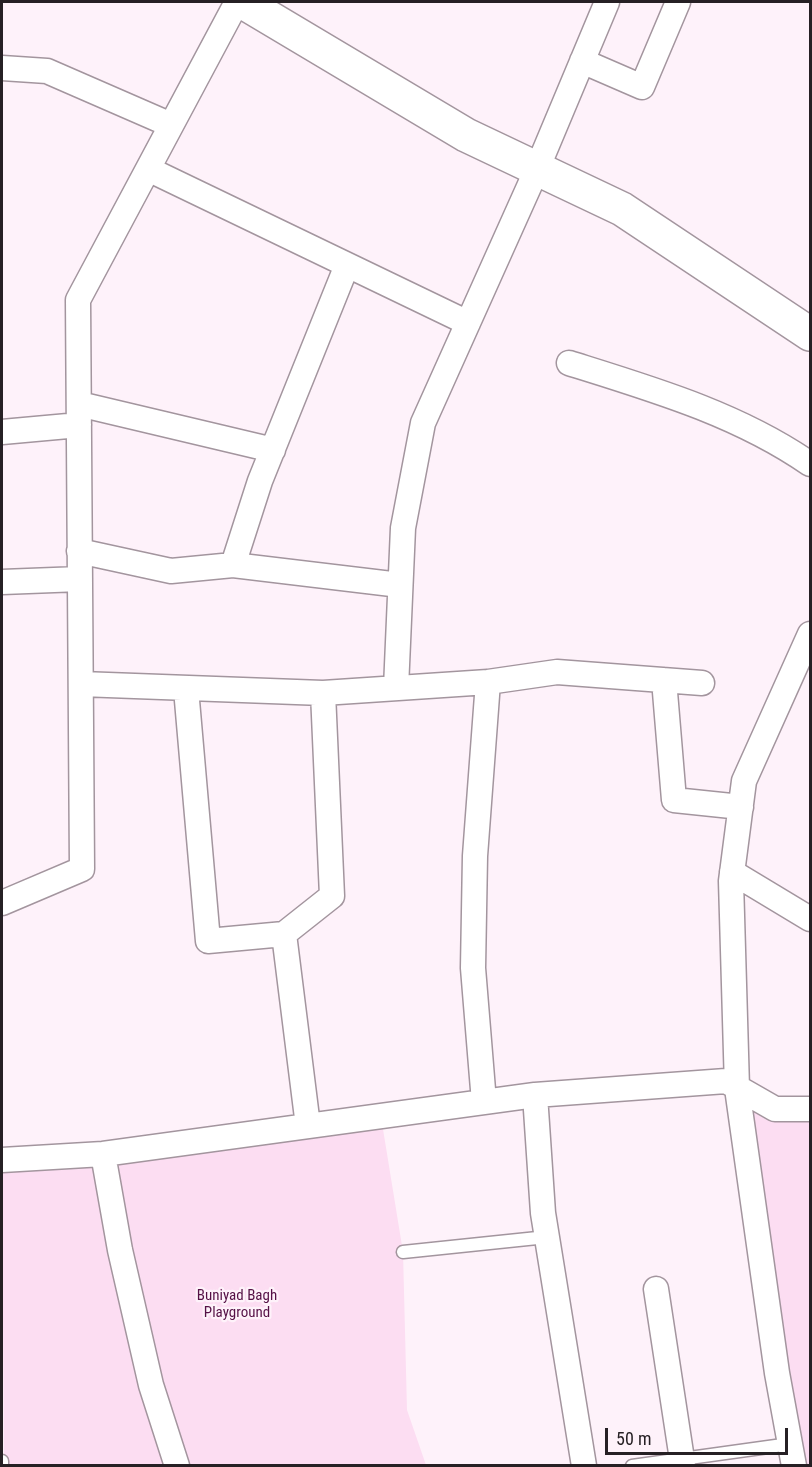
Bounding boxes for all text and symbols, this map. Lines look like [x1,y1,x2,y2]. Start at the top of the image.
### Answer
park label: Buniyad Bagh Playground [197,1287,277,1322]
scale bar [608,1416,791,1454]
text: 50 m [616,1428,651,1449]

